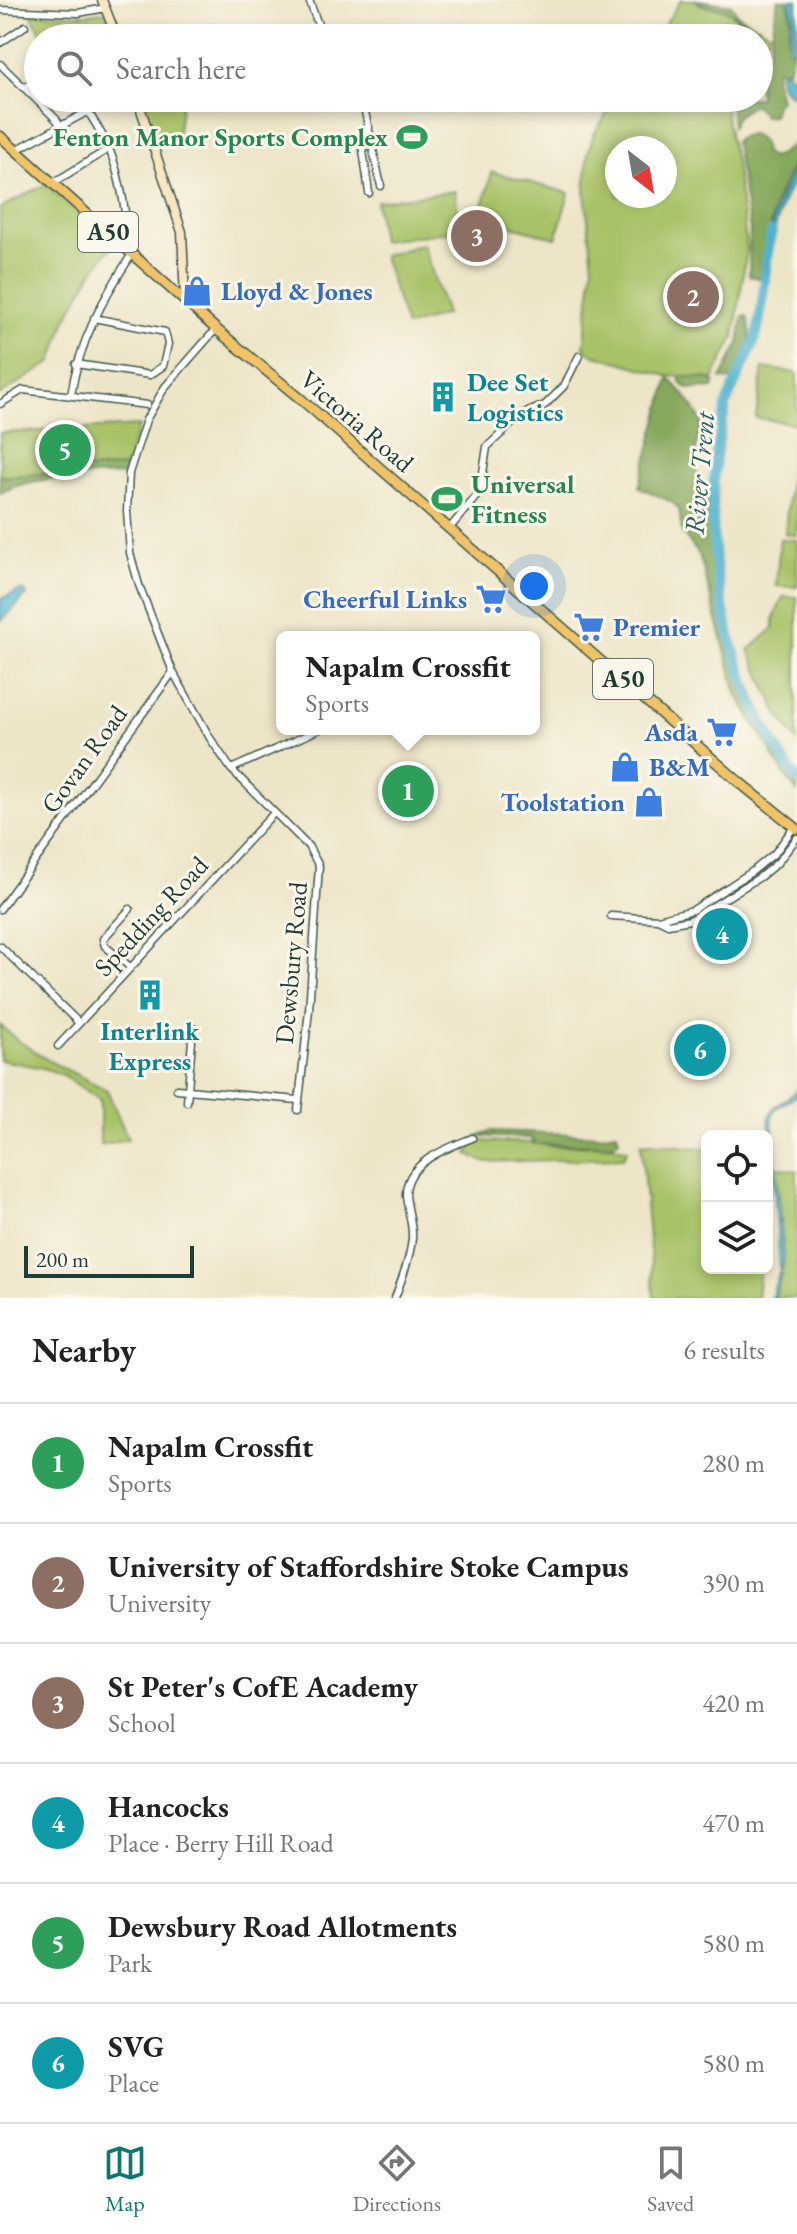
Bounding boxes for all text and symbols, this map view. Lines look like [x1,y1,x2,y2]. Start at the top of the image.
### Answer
search box [24,24,773,112]
icon: search [52,46,96,90]
text: Search here [116,49,246,88]
place label: Fenton Manor Sports Complex [53,120,388,154]
sports icon: Fenton Manor Sports Complex [395,120,429,154]
north arrow [605,136,677,208]
pin: 3 [451,206,503,266]
road number: A50 [78,212,138,252]
pin: 2 [667,267,719,327]
shop icon: Lloyd & Jones [180,274,214,308]
place label: Lloyd & Jones [221,274,373,308]
street label: Victoria Road [293,362,422,480]
place label: Dee Set Logistics [467,365,563,429]
building icon: Dee Set Logistics [426,380,460,414]
water label: River Trent [676,408,722,536]
pin: 5 [39,420,91,480]
place label: Universal Fitness [471,467,574,531]
sports icon: Universal Fitness [430,482,464,516]
your location [514,566,554,606]
place label: Cheerful Links [303,582,467,616]
supermarket icon: Cheerful Links [474,582,508,616]
supermarket icon: Premier [572,610,606,644]
place label: Premier [613,610,701,644]
popup [276,631,540,735]
text: Napalm Crossfit [305,647,511,686]
road number: A50 [593,659,653,699]
text: Sports [305,686,369,720]
street label: Govan Road [33,697,135,820]
place label: Asda [643,715,699,749]
supermarket icon: Asda [705,715,739,749]
shop icon: B&M [608,750,642,784]
place label: B&M [649,750,710,784]
pin: 1 [382,761,434,821]
place label: Toolstation [501,785,625,819]
shop icon: Toolstation [632,785,666,819]
street label: Spedding Road [86,848,216,983]
street label: Dewsbury Road [267,880,315,1046]
pin: 4 [696,904,748,964]
building icon: Interlink Express [133,978,167,1012]
place label: Interlink Express [100,1014,200,1078]
pin: 6 [674,1020,726,1080]
map controls [701,1130,773,1274]
button: locate [701,1130,773,1202]
button: layers [701,1202,773,1274]
scale bar [24,1242,194,1278]
text: 200 m [36,1245,89,1274]
text: Nearby [32,1328,136,1372]
text: 6 results [684,1333,765,1367]
text: Napalm Crossfit [108,1427,313,1466]
text: 1 [51,1446,65,1480]
text: 280 m [702,1446,765,1480]
text: Sports [108,1466,172,1500]
text: University of Staffordshire Stoke Campus [108,1547,629,1586]
text: 2 [51,1566,65,1600]
text: 390 m [702,1566,765,1600]
text: University [108,1586,211,1620]
text: St Peter's CofE Academy [108,1667,418,1706]
text: 3 [51,1686,65,1720]
text: 420 m [702,1686,765,1720]
text: School [108,1706,176,1740]
text: Hancocks [108,1787,229,1826]
text: 4 [51,1806,65,1840]
text: 470 m [702,1806,765,1840]
text: Place · Berry Hill Road [108,1826,334,1860]
text: Dewsbury Road Allotments [108,1907,457,1946]
text: 5 [51,1926,65,1960]
text: 580 m [702,1926,765,1960]
text: Park [108,1946,152,1980]
text: SVG [108,2027,164,2066]
text: 6 [51,2046,65,2080]
text: 580 m [702,2046,765,2080]
text: Place [108,2066,159,2100]
tab: Map [103,2141,147,2218]
tab: Directions [353,2141,441,2218]
tab: Saved [647,2141,694,2218]

